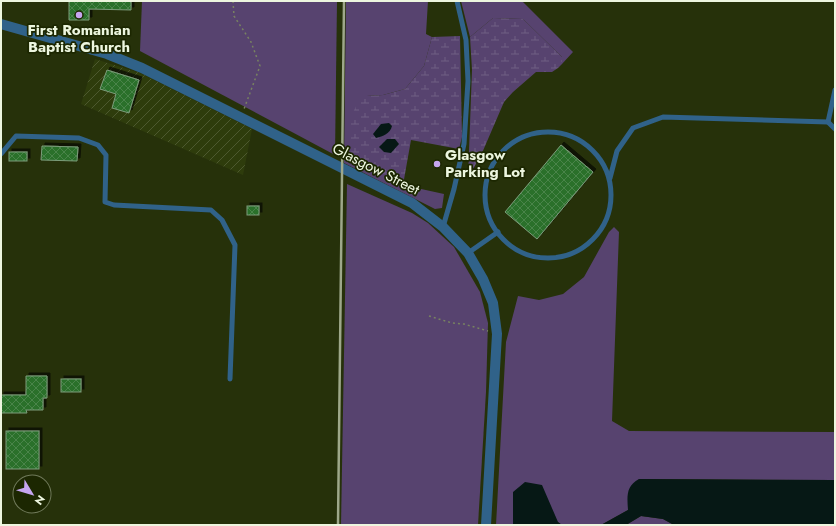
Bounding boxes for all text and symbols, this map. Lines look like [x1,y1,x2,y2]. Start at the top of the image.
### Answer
marker: First Romanian Baptist Church [74,10,84,20]
place label: First Romanian Baptist Church [27,19,131,58]
street label: Glasgow Street [329,138,424,201]
place label: Glasgow Parking Lot [445,144,525,183]
marker: Glasgow Parking Lot [432,159,442,169]
north arrow [12,474,52,514]
text: N [31,492,49,509]

